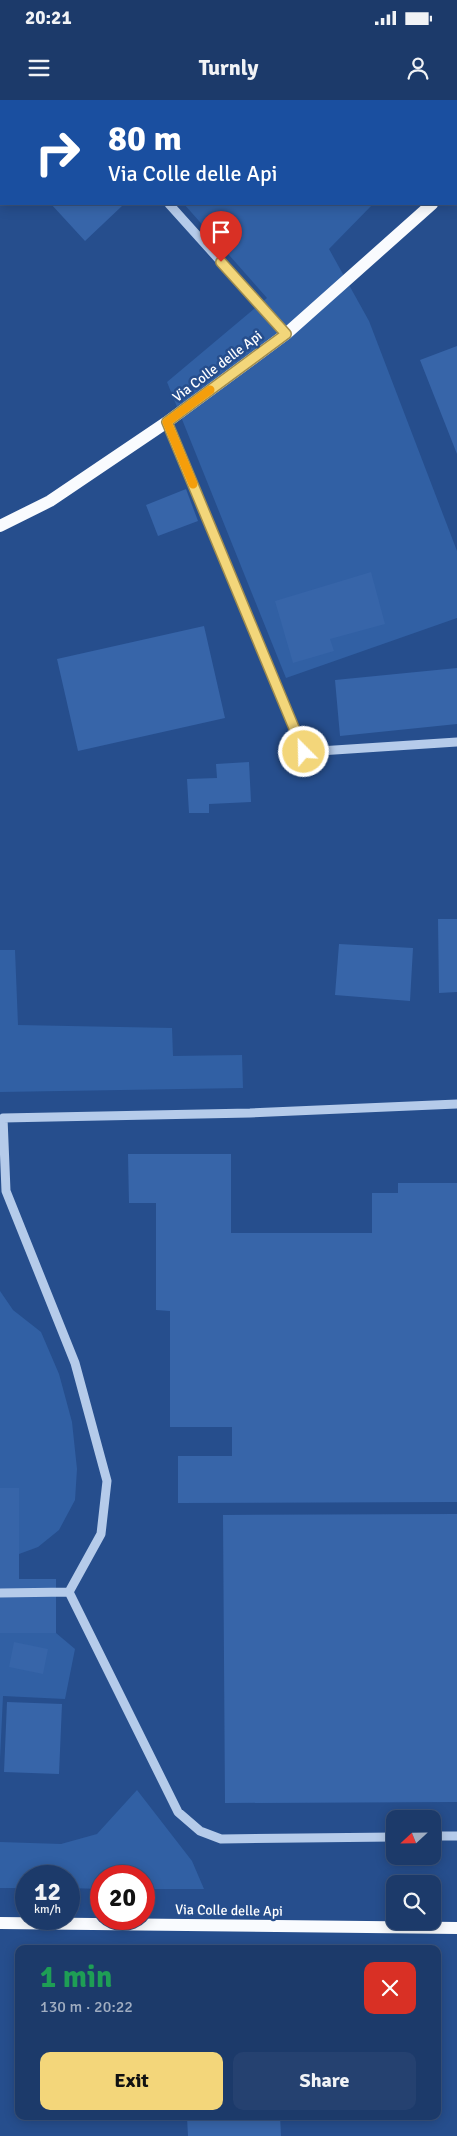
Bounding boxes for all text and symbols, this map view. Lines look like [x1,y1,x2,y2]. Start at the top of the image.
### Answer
text: 20:21 [25,6,72,30]
icon: menu [25,54,53,82]
text: Turnly [199,54,258,81]
icon: person [404,54,432,82]
text: 80 m [108,117,182,160]
icon: right [25,120,90,185]
text: Via Colle delle Api [108,160,278,187]
pin [200,211,242,262]
icon: arrive [207,218,235,246]
street label: Via Colle delle Api [169,327,265,406]
position arrow [277,725,329,777]
north arrow [386,1810,441,1865]
map controls [386,1810,441,1930]
speed limit sign: 20 [90,1865,155,1930]
button: search [386,1875,441,1930]
text: 12 [34,1876,61,1907]
street label: Via Colle delle Api [175,1901,283,1920]
text: km/h [34,1902,61,1917]
text: 1 min [40,1959,112,1996]
button: close [364,1962,416,2014]
text: 130 m · 20:22 [40,1997,133,2017]
button: Exit [40,2052,223,2110]
button: Share [233,2052,416,2110]

